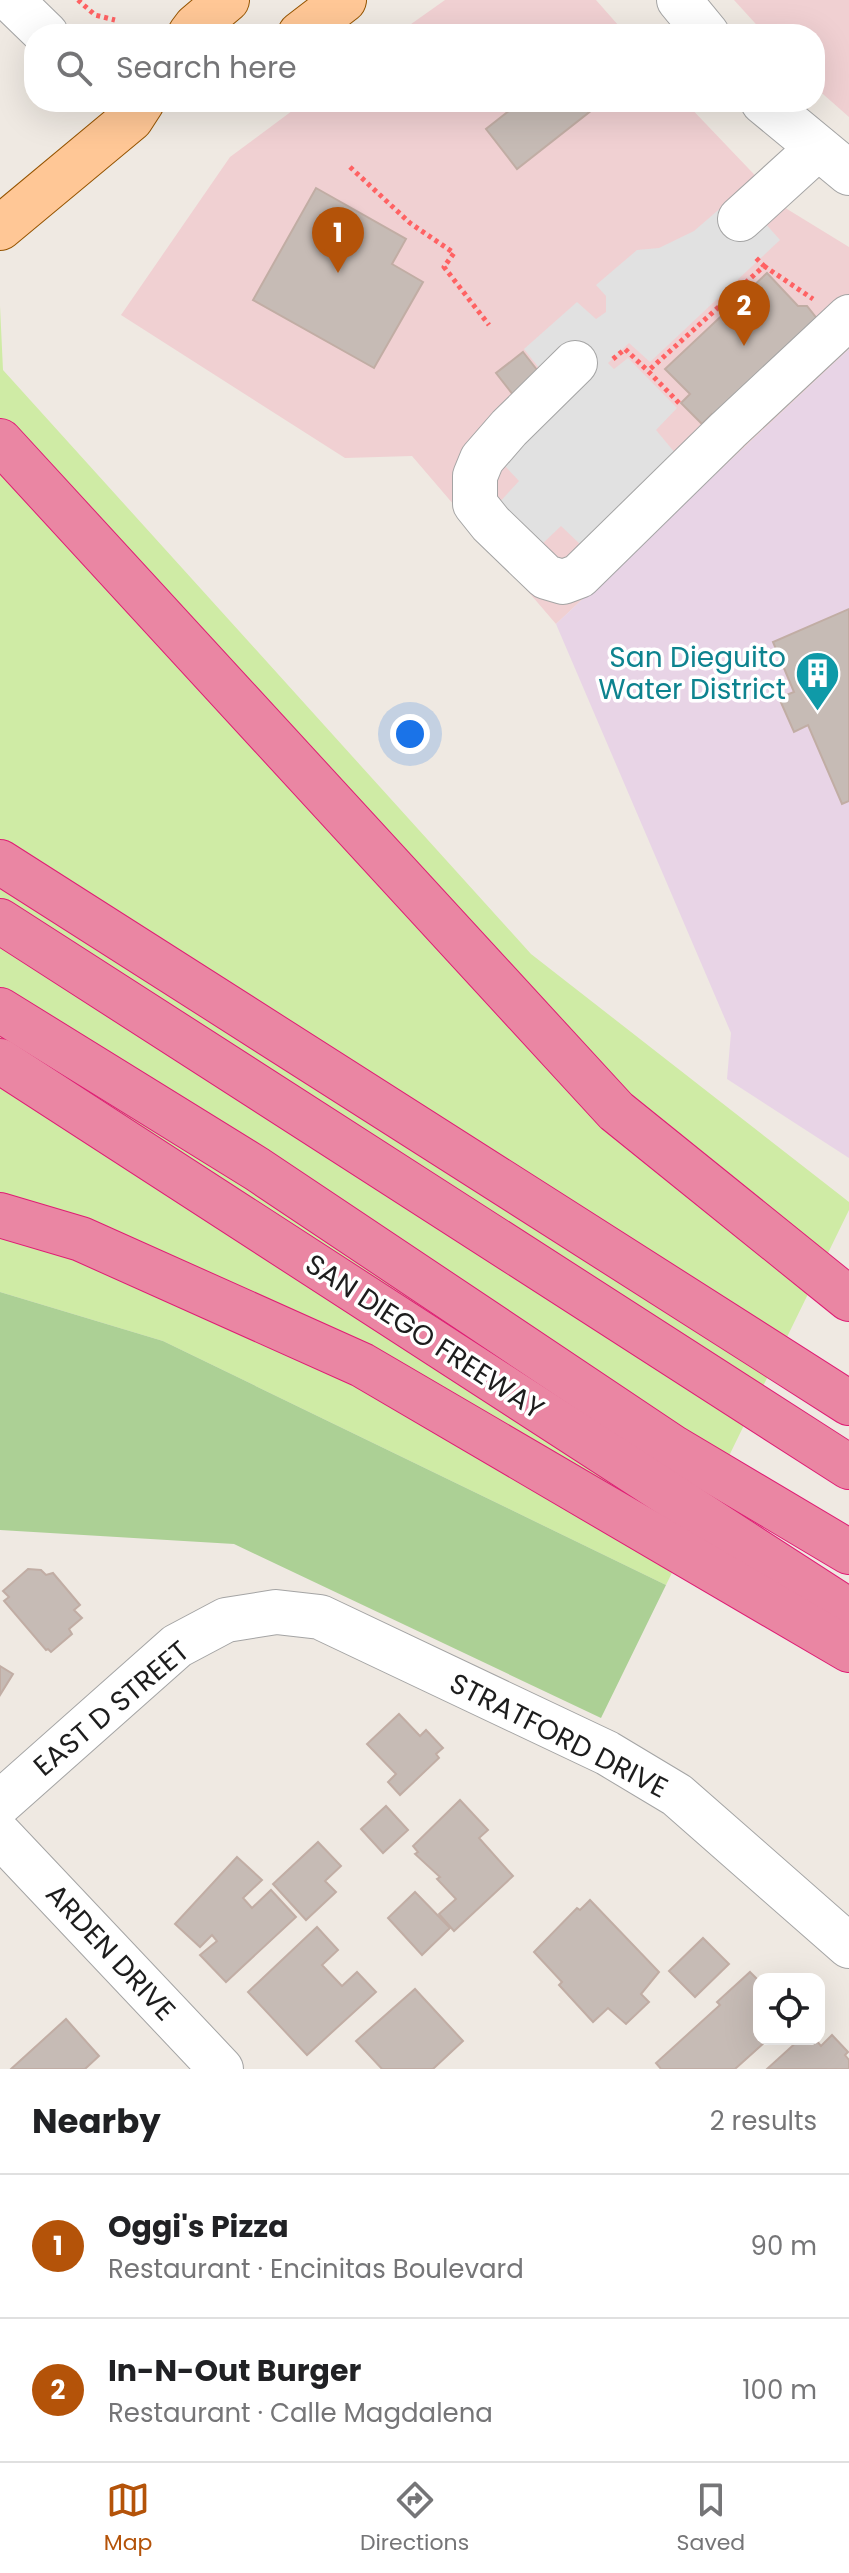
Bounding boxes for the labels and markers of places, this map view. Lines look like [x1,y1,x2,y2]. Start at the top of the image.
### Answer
pin: 1 [312,207,364,273]
pin: 2 [718,280,770,346]
place label: San Dieguito Water District [598,638,786,709]
building icon: San Dieguito Water District [793,649,841,712]

